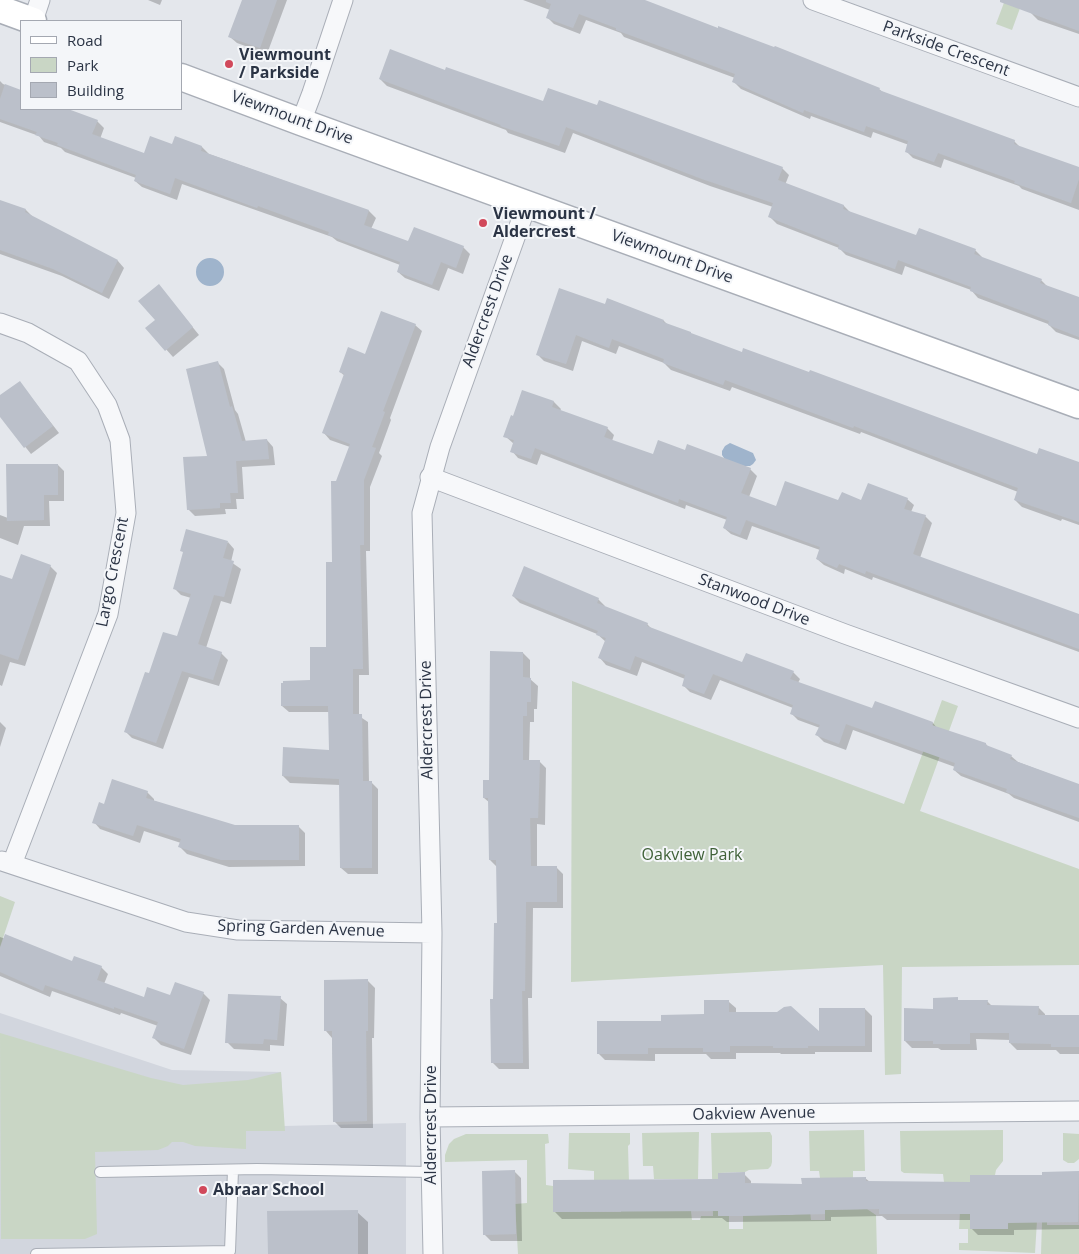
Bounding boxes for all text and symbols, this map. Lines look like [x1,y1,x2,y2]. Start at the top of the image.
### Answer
street label: Parkside Crescent [880,17,1012,81]
legend [20,20,182,110]
text: Road [67,30,103,50]
place label: Viewmount / Parkside [239,45,331,83]
text: Park [67,55,98,75]
marker: Viewmount / Parkside [223,58,235,70]
text: Building [67,80,124,100]
street label: Viewmount Drive [229,87,355,149]
place label: Viewmount / Aldercrest [493,204,596,242]
marker: Viewmount / Aldercrest [477,217,489,229]
street label: Viewmount Drive [609,226,735,288]
street label: Aldercrest Drive [459,252,517,370]
street label: Largo Crescent [93,515,133,629]
street label: Stanwood Drive [696,570,812,630]
street label: Aldercrest Drive [416,660,438,780]
park label: Oakview Park [642,845,742,865]
street label: Spring Garden Avenue [217,916,385,942]
street label: Aldercrest Drive [421,1065,441,1185]
street label: Oakview Avenue [692,1103,816,1125]
place label: Abraar School [213,1180,324,1200]
marker: Abraar School [197,1184,209,1196]

